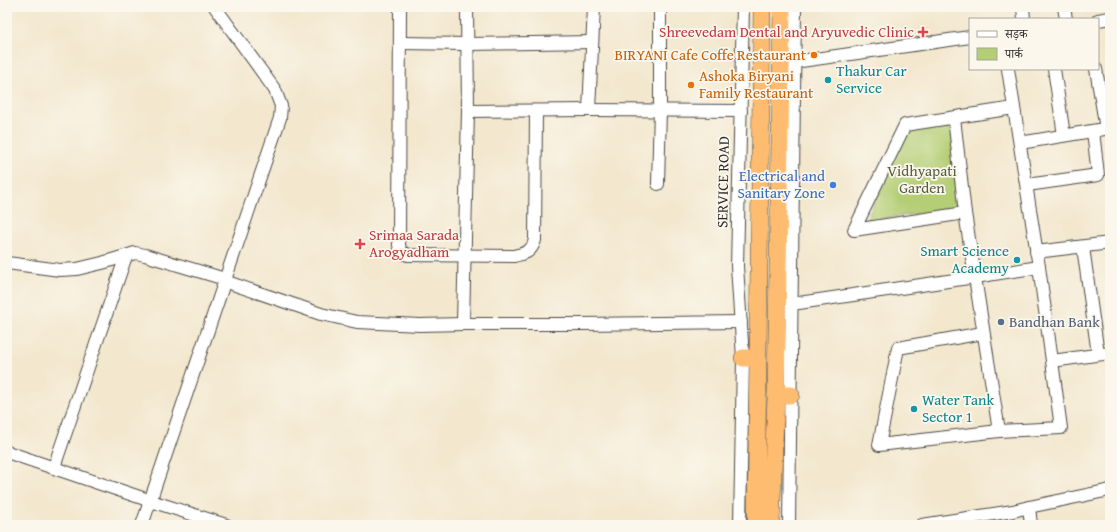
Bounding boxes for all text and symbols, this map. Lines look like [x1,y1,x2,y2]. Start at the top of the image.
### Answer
legend [969,18,1099,70]
place label: Shreevedam Dental and Aryuvedic Clinic [659,21,914,42]
text: सड़क [1004,25,1029,42]
marker: Shreevedam Dental and Aryuvedic Clinic [917,26,929,38]
place label: BIRYANI Cafe Coffe Restaurant [614,44,807,65]
text: पार्क [1004,45,1024,62]
marker: BIRYANI Cafe Coffe Restaurant [809,50,819,60]
place label: Thakur Car Service [836,60,907,98]
place label: Ashoka Biryani Family Restaurant [699,65,814,103]
marker: Thakur Car Service [823,75,833,85]
marker: Ashoka Biryani Family Restaurant [686,80,696,90]
street label: SERVICE ROAD [711,136,734,228]
park label: Vidhyapati Garden [887,160,957,198]
place label: Electrical and Sanitary Zone [738,165,825,203]
marker: Electrical and Sanitary Zone [828,180,838,190]
place label: Srimaa Sarada Arogyadham [369,224,459,262]
marker: Srimaa Sarada Arogyadham [354,238,366,250]
place label: Smart Science Academy [920,240,1010,278]
marker: Smart Science Academy [1012,255,1022,265]
place label: Bandhan Bank [1009,311,1100,332]
marker: Bandhan Bank [996,317,1006,327]
place label: Water Tank Sector 1 [922,389,994,427]
marker: Water Tank Sector 1 [909,404,919,414]

